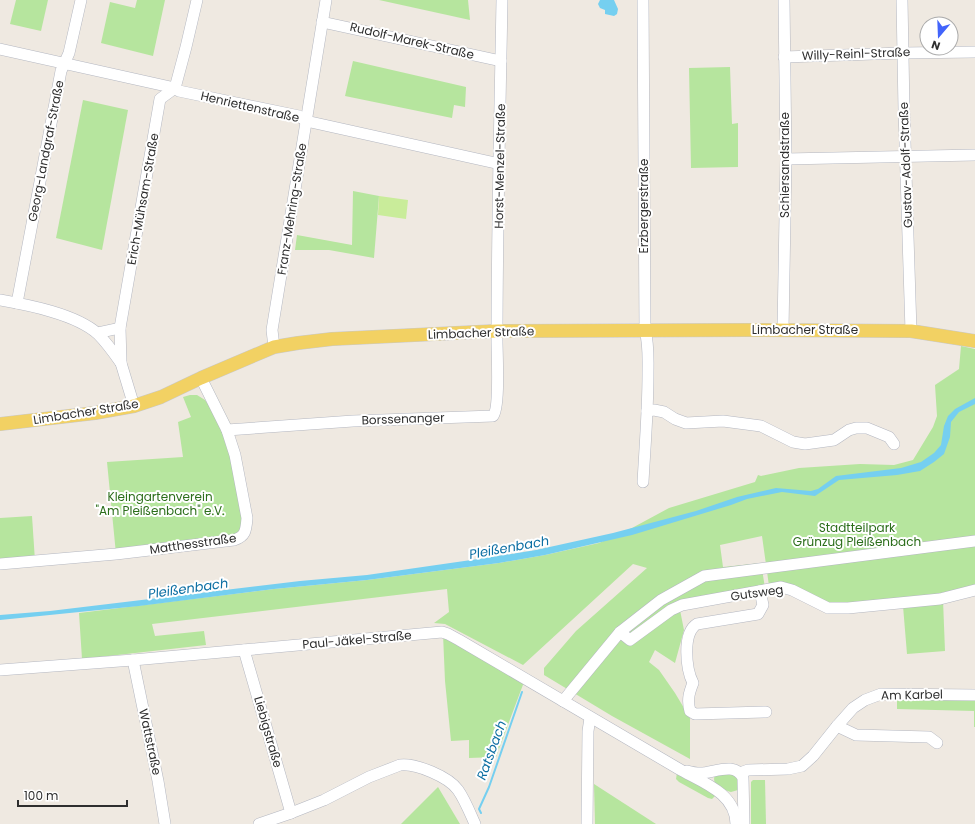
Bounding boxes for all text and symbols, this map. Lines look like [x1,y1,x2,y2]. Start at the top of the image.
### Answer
north arrow [919,16,959,56]
street label: Rudolf-Marek-Straße [348,18,476,63]
text: N [929,37,942,54]
street label: Willy-Reinl-Straße [801,43,910,64]
street label: Georg-Landgraf-Straße [23,79,68,223]
street label: Henriettenstraße [199,87,301,126]
street label: Gustav-Adolf-Straße [895,102,916,228]
street label: Horst-Menzel-Straße [490,103,509,229]
street label: Schiersandstraße [776,112,793,218]
street label: Erich-Mühsam-Straße [123,132,162,266]
street label: Franz-Mehring-Straße [273,142,310,276]
street label: Erzbergerstraße [635,159,652,253]
street label: Limbacher Straße [752,321,858,338]
street label: Limbacher Straße [428,322,534,343]
street label: Limbacher Straße [32,395,140,428]
street label: Borssenanger [361,409,445,428]
park label: Kleingartenverein "Am Pleißenbach" e.V. [95,488,225,519]
park label: Stadtteilpark Grünzug Pleißenbach [793,519,921,550]
street label: Matthesstraße [148,529,237,558]
water label: Pleißenbach [468,531,550,564]
water label: Pleißenbach [147,573,229,604]
street label: Gutsweg [729,580,784,605]
street label: Paul-Jäkel-Straße [302,626,412,653]
street label: Am Karbel [881,685,943,704]
street label: Liebigstraße [250,694,287,770]
street label: Wattstraße [135,707,166,777]
water label: Ratsbach [472,718,511,783]
scale bar [18,782,127,808]
text: 100 m [24,787,58,804]

